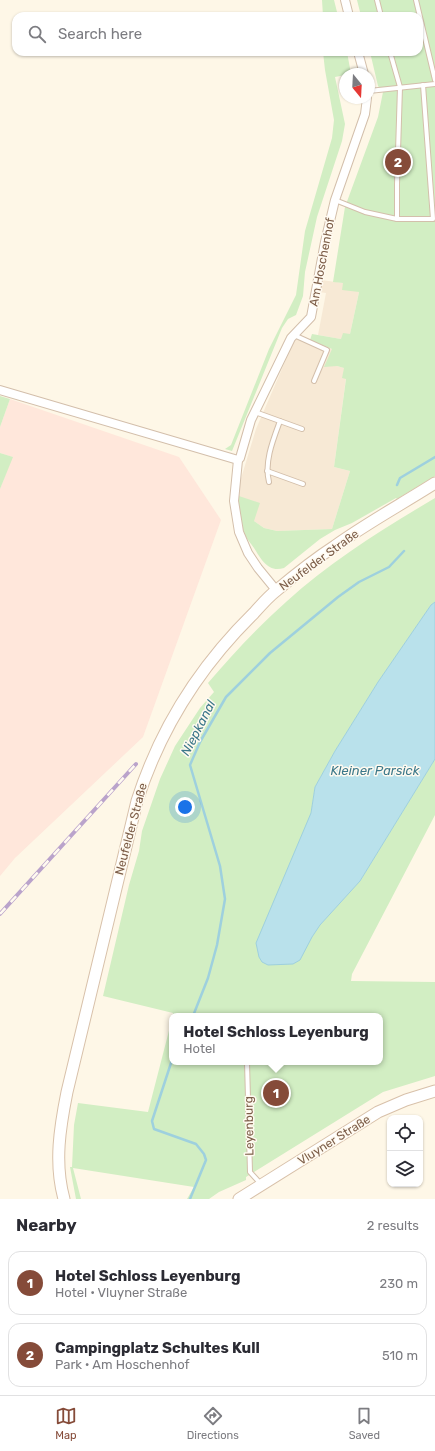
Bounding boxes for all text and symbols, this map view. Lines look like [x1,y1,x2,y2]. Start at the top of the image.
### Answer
search box [12,12,423,56]
icon: search [26,23,48,45]
text: Search here [58,25,142,43]
north arrow [339,68,375,104]
pin: 2 [385,147,411,177]
street label: Am Hoschenhof [307,216,338,307]
street label: Neufelder Straße [277,526,362,593]
water label: Niepkanal [178,697,219,758]
water label: Kleiner Parsick [331,763,420,778]
street label: Neufelder Straße [112,781,150,876]
your location [175,797,195,817]
popup [169,1013,383,1065]
text: Hotel Schloss Leyenburg [183,1023,369,1041]
text: Hotel [183,1041,215,1056]
pin: 1 [263,1078,289,1108]
street label: Leyenburg [241,1096,257,1156]
street label: Vluyner Straße [295,1112,373,1168]
map controls [387,1115,423,1187]
button: locate [387,1115,423,1151]
button: layers [387,1151,423,1187]
text: Nearby [16,1215,77,1235]
text: 2 results [367,1218,419,1233]
text: Hotel Schloss Leyenburg [55,1267,240,1285]
text: 1 [27,1276,33,1291]
text: 230 m [380,1276,418,1291]
text: Hotel · Vluyner Straße [55,1285,187,1300]
text: Campingplatz Schultes Kull [55,1339,260,1357]
text: 2 [26,1348,34,1363]
text: 510 m [382,1348,418,1363]
text: Park · Am Hoschenhof [55,1357,190,1372]
tab: Map [55,1405,77,1442]
tab: Directions [187,1405,239,1442]
tab: Saved [349,1405,380,1442]

